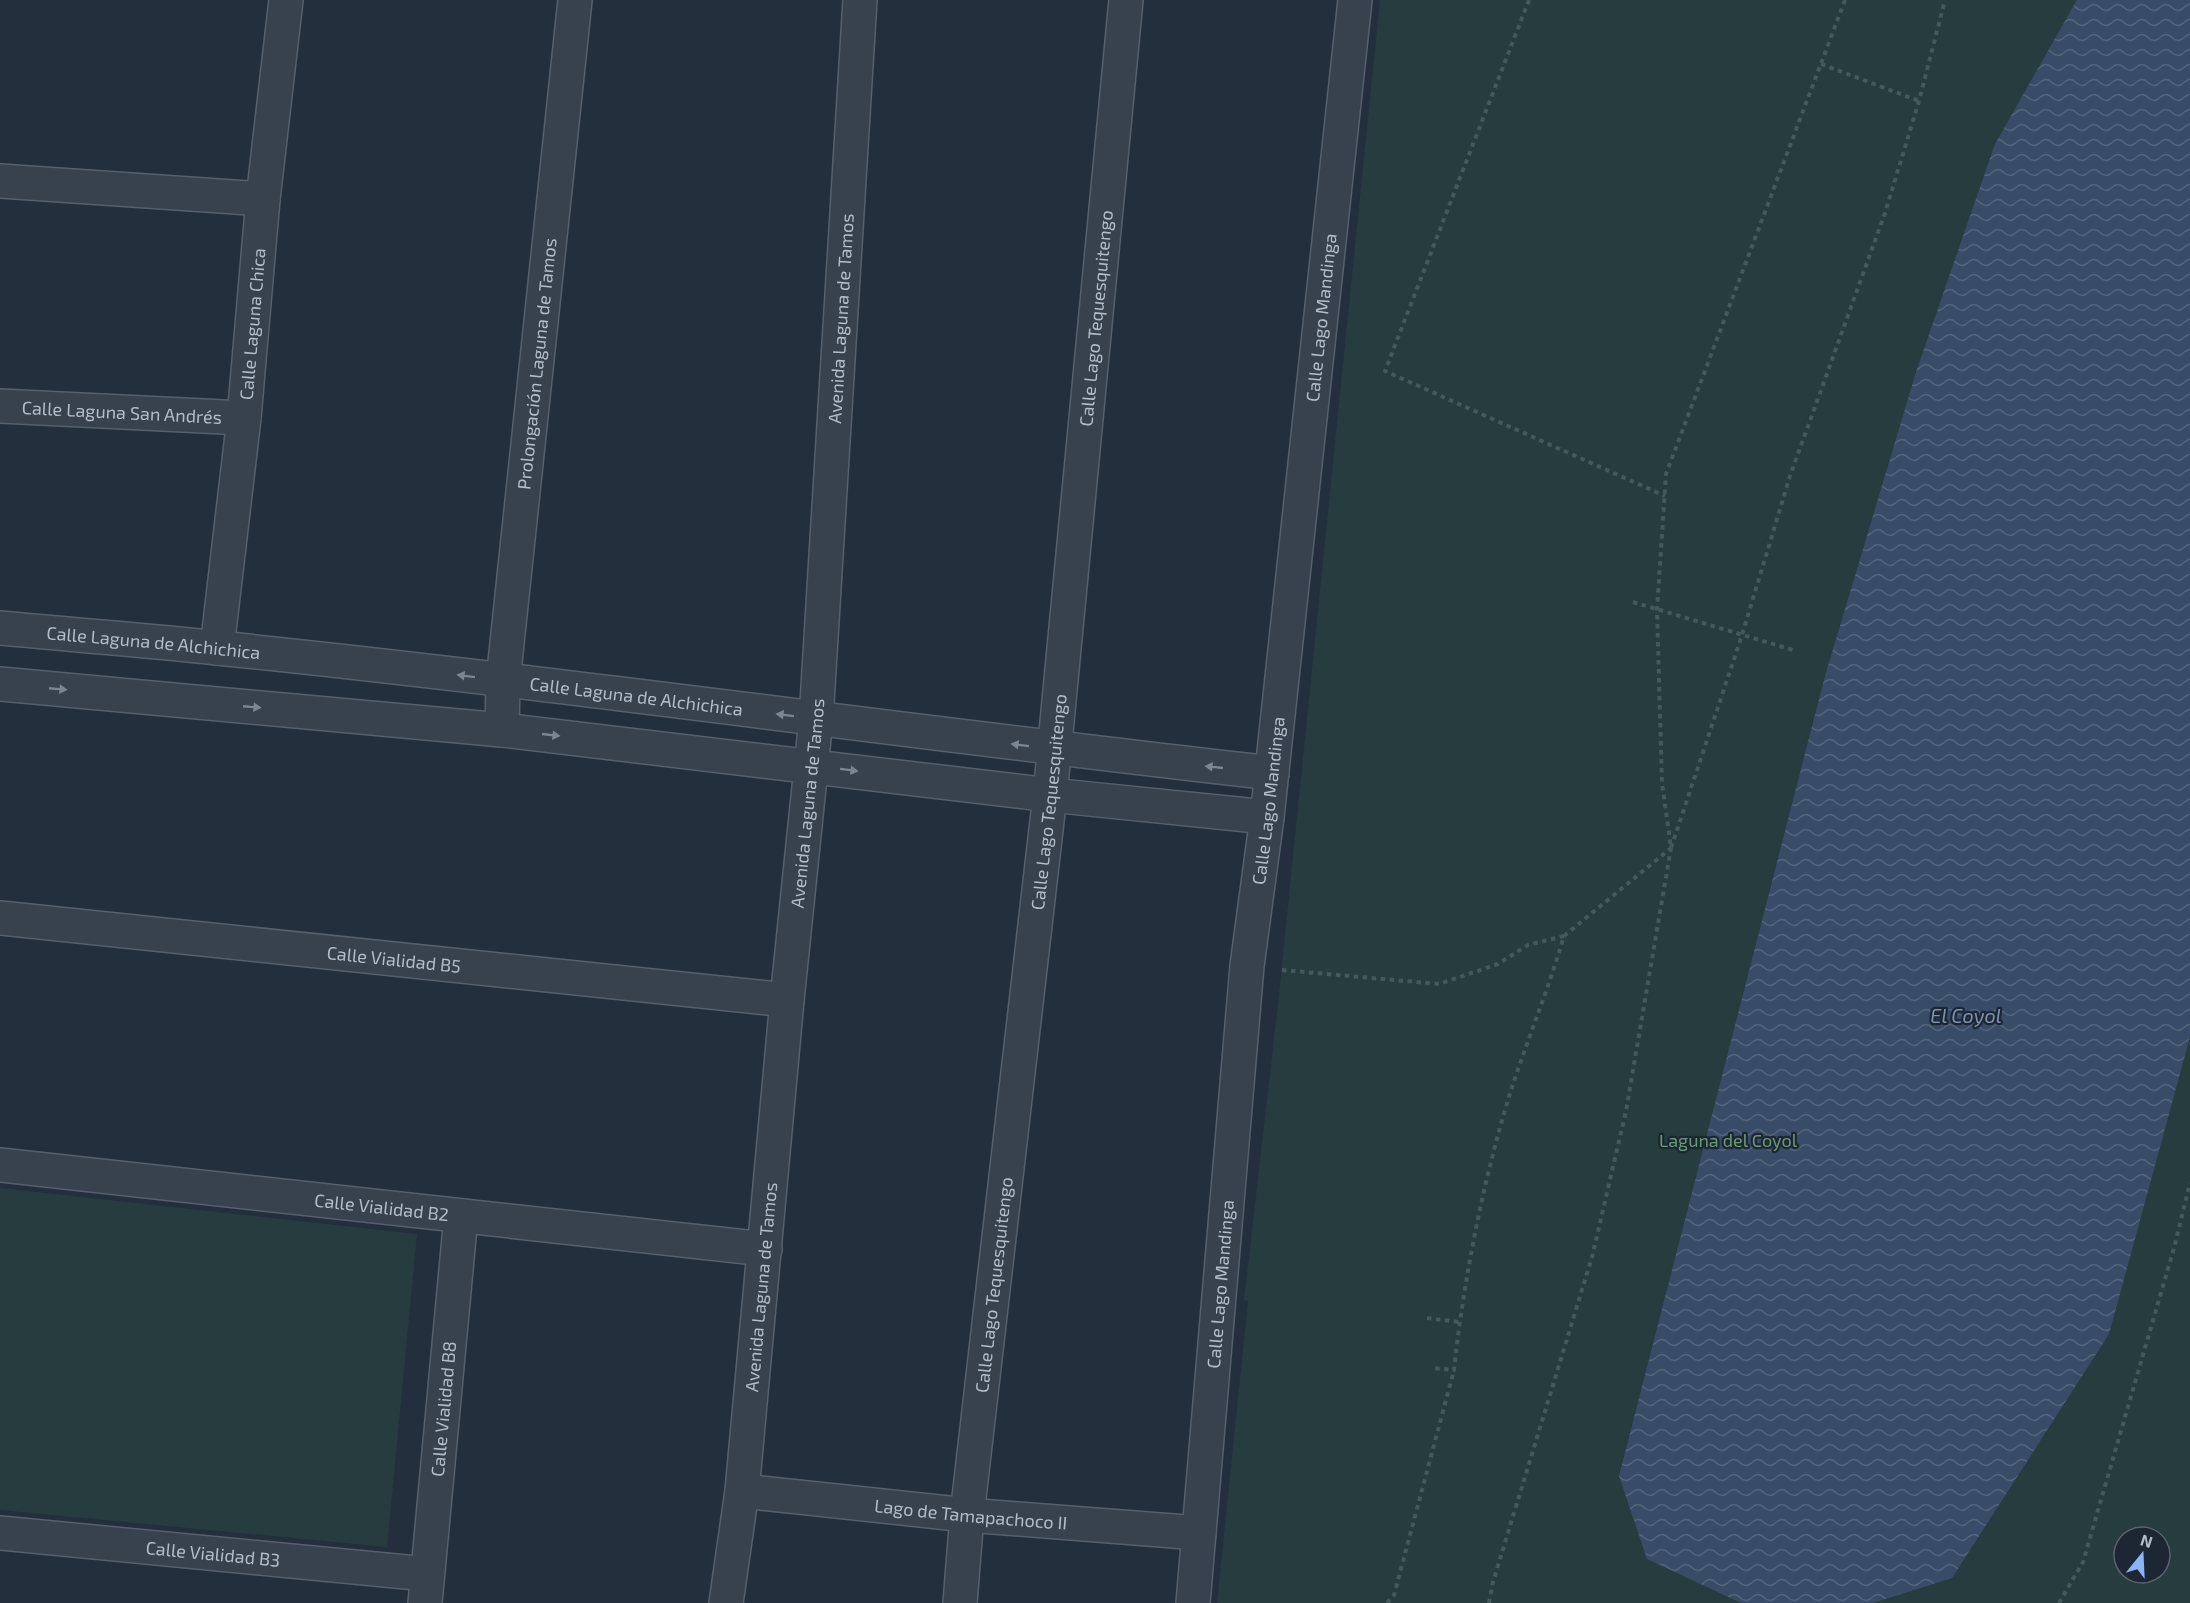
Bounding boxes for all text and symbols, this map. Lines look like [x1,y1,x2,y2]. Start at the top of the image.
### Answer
street label: Calle Lago Tequesquitengo [1074,209,1117,427]
street label: Avenida Laguna de Tamos [823,213,858,424]
street label: Calle Lago Mandinga [1301,232,1341,403]
street label: Prolongación Laguna de Tamos [512,237,561,491]
street label: Calle Laguna Chica [235,247,270,401]
street label: Calle Laguna San Andrés [21,396,222,428]
street label: Calle Laguna de Alchichica [46,621,261,663]
one-way arrow [456,672,475,681]
street label: Calle Laguna de Alchichica [528,672,744,720]
one-way arrow [49,684,68,694]
street label: Calle Lago Tequesquitengo [1026,693,1071,911]
street label: Avenida Laguna de Tamos [786,698,828,909]
one-way arrow [243,702,262,712]
one-way arrow [775,710,794,719]
street label: Calle Lago Mandinga [1247,715,1289,886]
one-way arrow [542,731,561,740]
one-way arrow [1010,740,1029,749]
one-way arrow [1204,762,1223,772]
one-way arrow [840,765,859,774]
street label: Calle Vialidad B5 [326,941,462,977]
water label: El Coyol [1930,1003,2002,1028]
park label: Laguna del Coyol [1659,1129,1798,1151]
street label: Calle Lago Tequesquitengo [970,1176,1017,1394]
street label: Avenida Laguna de Tamos [740,1181,781,1393]
street label: Calle Vialidad B2 [313,1189,450,1225]
street label: Calle Lago Mandinga [1202,1199,1238,1369]
street label: Calle Vialidad B8 [426,1340,460,1478]
street label: Lago de Tamapachoco II [873,1494,1068,1534]
north arrow [2112,1525,2172,1585]
text: N [2138,1529,2155,1551]
street label: Calle Vialidad B3 [145,1536,281,1571]

